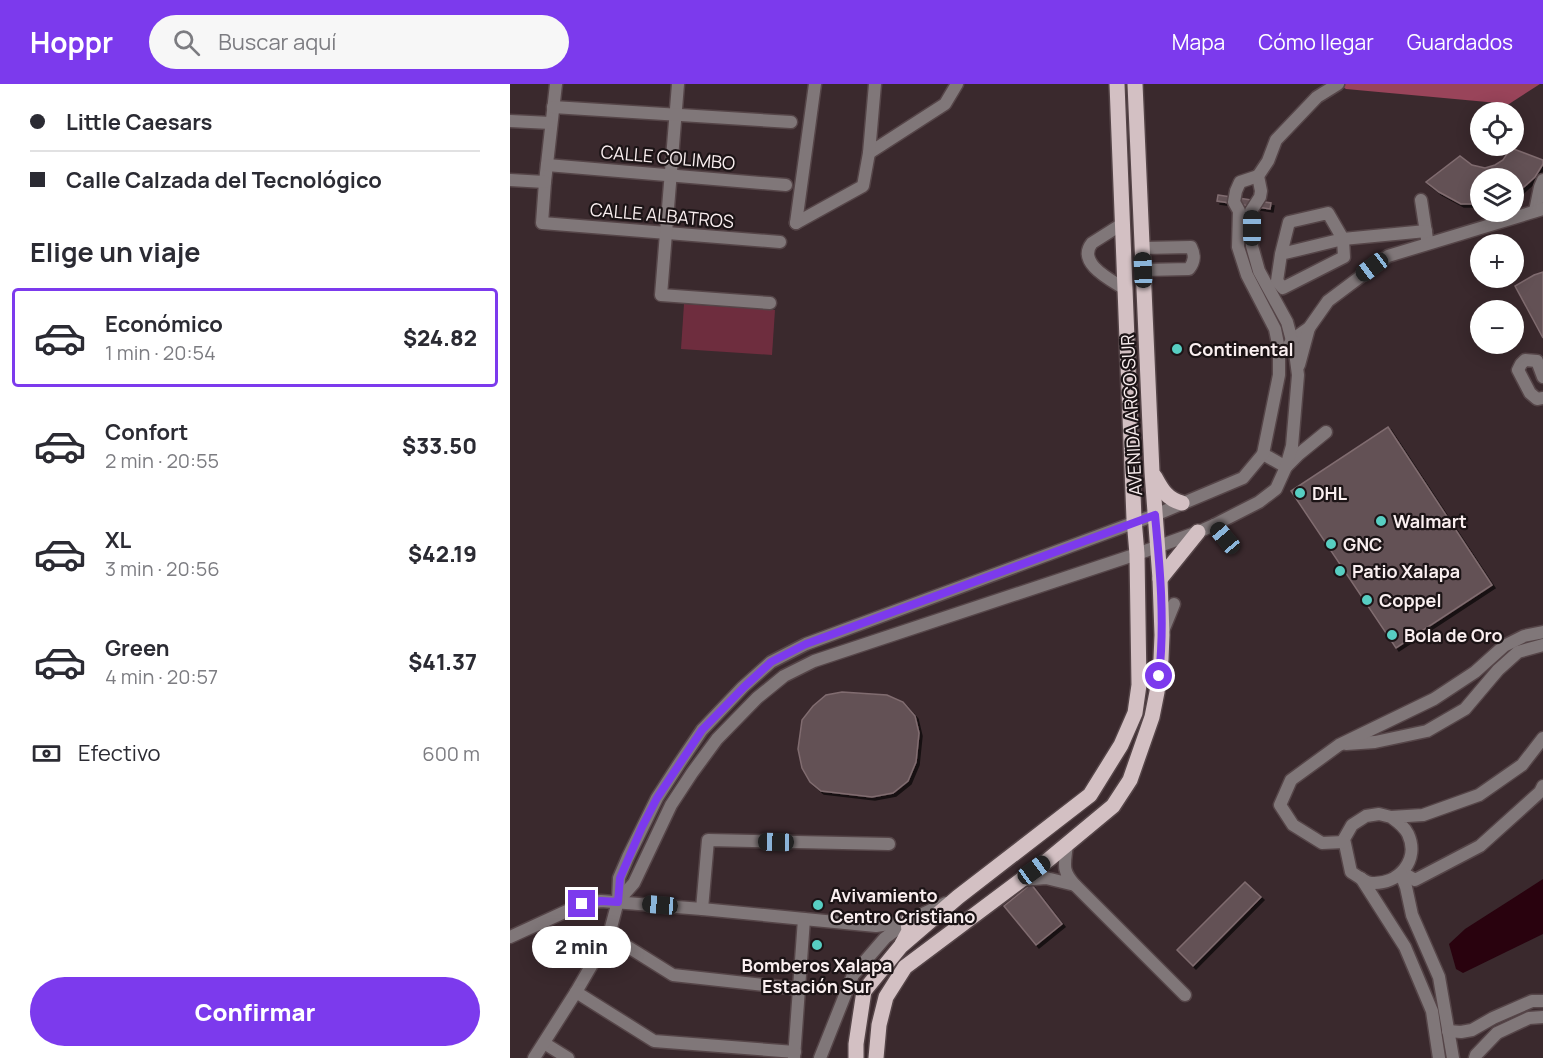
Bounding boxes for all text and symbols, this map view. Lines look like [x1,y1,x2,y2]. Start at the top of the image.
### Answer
search box [149,15,569,69]
text: Hoppr [30,23,113,61]
icon: search [170,26,203,59]
text: Buscar aquí [218,27,336,57]
text: Mapa [1172,28,1225,56]
text: Cómo llegar [1258,28,1374,56]
text: Guardados [1407,28,1513,56]
map controls [1470,102,1524,354]
button: locate [1470,102,1524,156]
text: Little Caesars [66,107,212,137]
street label: CALLE COLIMBO [600,139,736,175]
text: Calle Calzada del Tecnológico [66,165,382,195]
button: layers [1470,168,1524,222]
street label: CALLE ALBATROS [589,197,735,233]
car [1243,210,1261,246]
text: Elige un viaje [30,233,201,270]
button: + [1470,234,1524,288]
car [1352,249,1392,285]
car [1133,252,1153,288]
button: − [1470,300,1524,354]
text: Económico [105,309,223,339]
icon: car [33,311,87,365]
text: $24.82 [403,323,477,353]
street label: AVENIDA ARCO SUR [1115,334,1147,496]
place label: Continental [1189,337,1294,361]
text: 1 min · 20:54 [105,339,216,366]
marker: Continental [1170,342,1184,356]
text: Confort [105,417,188,447]
icon: car [33,419,87,473]
text: $33.50 [402,431,477,461]
text: 2 min · 20:55 [105,447,219,474]
place label: DHL [1312,481,1348,505]
marker: DHL [1293,486,1307,500]
place label: Walmart [1393,509,1467,533]
marker: Walmart [1374,514,1388,528]
car [1207,518,1243,558]
text: XL [105,525,131,555]
icon: car [33,527,87,581]
place label: GNC [1343,532,1382,556]
marker: GNC [1324,537,1338,551]
text: $42.19 [408,539,477,569]
text: 3 min · 20:56 [105,555,220,582]
place label: Patio Xalapa [1352,559,1460,583]
marker: Patio Xalapa [1333,564,1347,578]
place label: Coppel [1379,588,1441,612]
marker: Coppel [1360,593,1374,607]
place label: Bola de Oro [1404,623,1503,647]
marker: Bola de Oro [1385,628,1399,642]
text: Green [105,633,170,663]
icon: car [33,635,87,689]
text: $41.37 [408,647,477,677]
route start [1145,662,1172,689]
text: 4 min · 20:57 [105,663,218,690]
icon: cash [30,737,63,770]
text: Efectivo [78,738,161,768]
text: 600 m [422,740,480,767]
car [758,833,794,851]
car [1014,852,1054,888]
place label: Avivamiento Centro Cristiano [830,883,975,928]
route end [568,890,595,917]
car [641,894,679,916]
marker: Avivamiento Centro Cristiano [811,898,825,912]
callout: 2 min [532,925,632,967]
text: 2 min [555,933,608,960]
marker: Bomberos Xalapa Estación Sur [810,938,824,952]
place label: Bomberos Xalapa Estación Sur [742,953,892,998]
button: Confirmar [30,977,480,1046]

